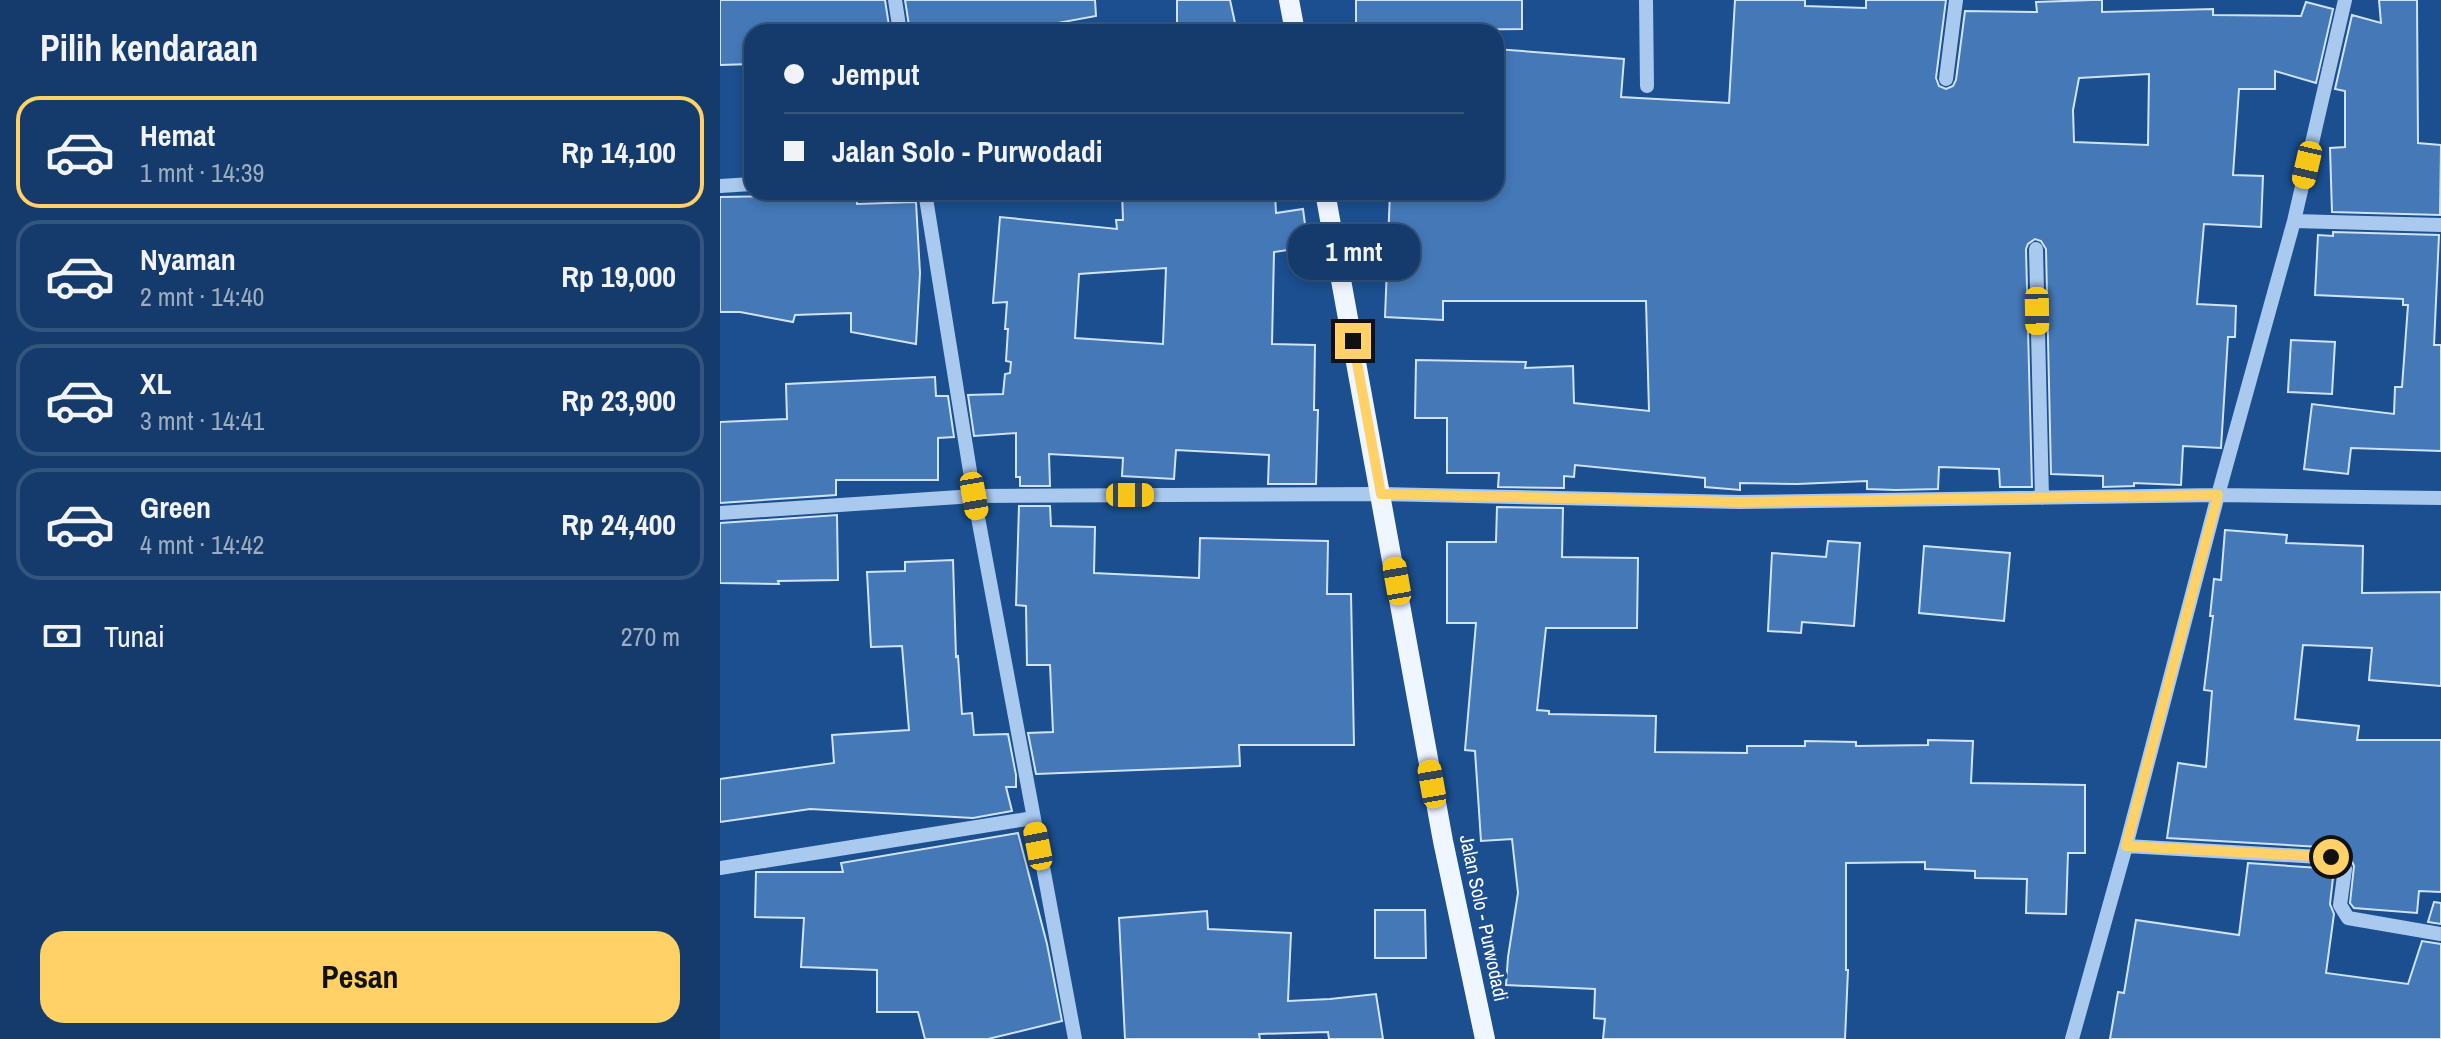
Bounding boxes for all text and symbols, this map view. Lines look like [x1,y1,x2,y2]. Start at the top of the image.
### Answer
text: Pilih kendaraan [40,24,258,72]
text: Jemput [832,54,919,94]
text: Hemat [140,115,215,155]
icon: car [44,116,116,188]
text: Jalan Solo - Purwodadi [832,131,1103,171]
text: Rp 14,100 [561,132,676,172]
car [2290,139,2324,191]
text: 1 mnt · 14:39 [140,155,264,190]
callout: 1 mnt [1287,225,1419,281]
text: 1 mnt [1326,234,1382,269]
text: Nyaman [140,239,236,279]
icon: car [44,240,116,312]
text: Rp 19,000 [561,256,676,296]
text: 2 mnt · 14:40 [140,279,264,314]
car [2025,287,2049,335]
route end [1335,323,1371,359]
text: XL [140,363,171,403]
icon: car [44,364,116,436]
text: Rp 23,900 [561,380,676,420]
text: 3 mnt · 14:41 [140,403,264,438]
car [958,470,990,522]
car [1106,483,1154,507]
text: Green [140,487,211,527]
icon: car [44,488,116,560]
text: Rp 24,400 [561,504,676,544]
text: 4 mnt · 14:42 [140,527,264,562]
car [1381,555,1413,607]
icon: cash [40,614,84,658]
text: Tunai [104,616,165,656]
text: 270 m [621,619,680,654]
car [1416,758,1448,810]
car [1022,820,1054,872]
street label: Jalan Solo - Purwodadi [1454,832,1515,1004]
route start [2313,839,2349,875]
button: Pesan [40,931,680,1023]

